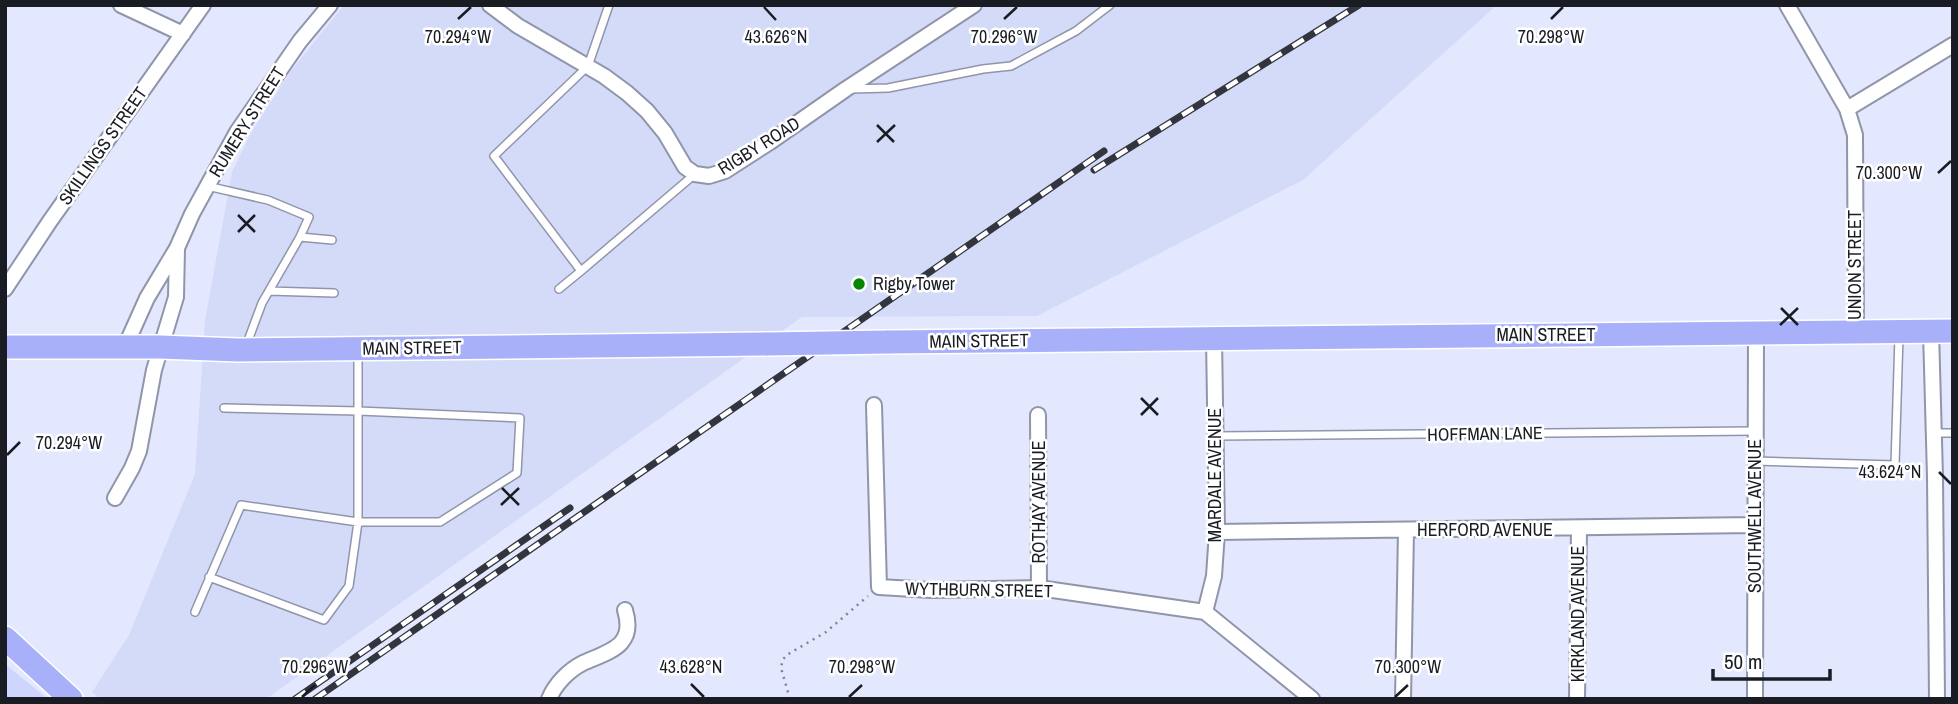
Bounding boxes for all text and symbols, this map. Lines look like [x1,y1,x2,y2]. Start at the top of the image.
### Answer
text: 70.294°W [425,24,491,49]
text: 43.626°N [745,24,808,49]
text: 70.296°W [971,24,1037,49]
text: 70.298°W [1518,24,1584,49]
street label: RUMERY STREET [203,62,291,182]
street label: SKILLINGS STREET [53,82,153,210]
street label: RIGBY ROAD [713,110,805,181]
text: 70.300°W [1856,160,1922,185]
street label: UNION STREET [1842,210,1867,320]
place label: Rigby Tower [873,271,955,296]
marker: Rigby Tower [851,276,867,292]
street label: MAIN STREET [1496,322,1596,347]
street label: MAIN STREET [929,327,1029,354]
street label: MAIN STREET [362,334,462,361]
street label: MARDALE AVENUE [1202,408,1227,542]
street label: HOFFMAN LANE [1427,420,1543,447]
text: 70.294°W [36,430,102,455]
street label: SOUTHWELL AVENUE [1742,439,1767,593]
street label: ROTHAY AVENUE [1026,440,1051,564]
text: 43.624°N [1859,459,1922,484]
street label: HERFORD AVENUE [1417,517,1553,542]
street label: KIRKLAND AVENUE [1565,546,1590,682]
street label: WYTHBURN STREET [905,576,1053,603]
scale bar [1713,638,1830,682]
text: 50 m [1724,647,1762,676]
text: 70.296°W [282,654,348,679]
text: 43.628°N [660,654,723,679]
text: 70.298°W [829,654,895,679]
text: 70.300°W [1375,654,1441,679]

